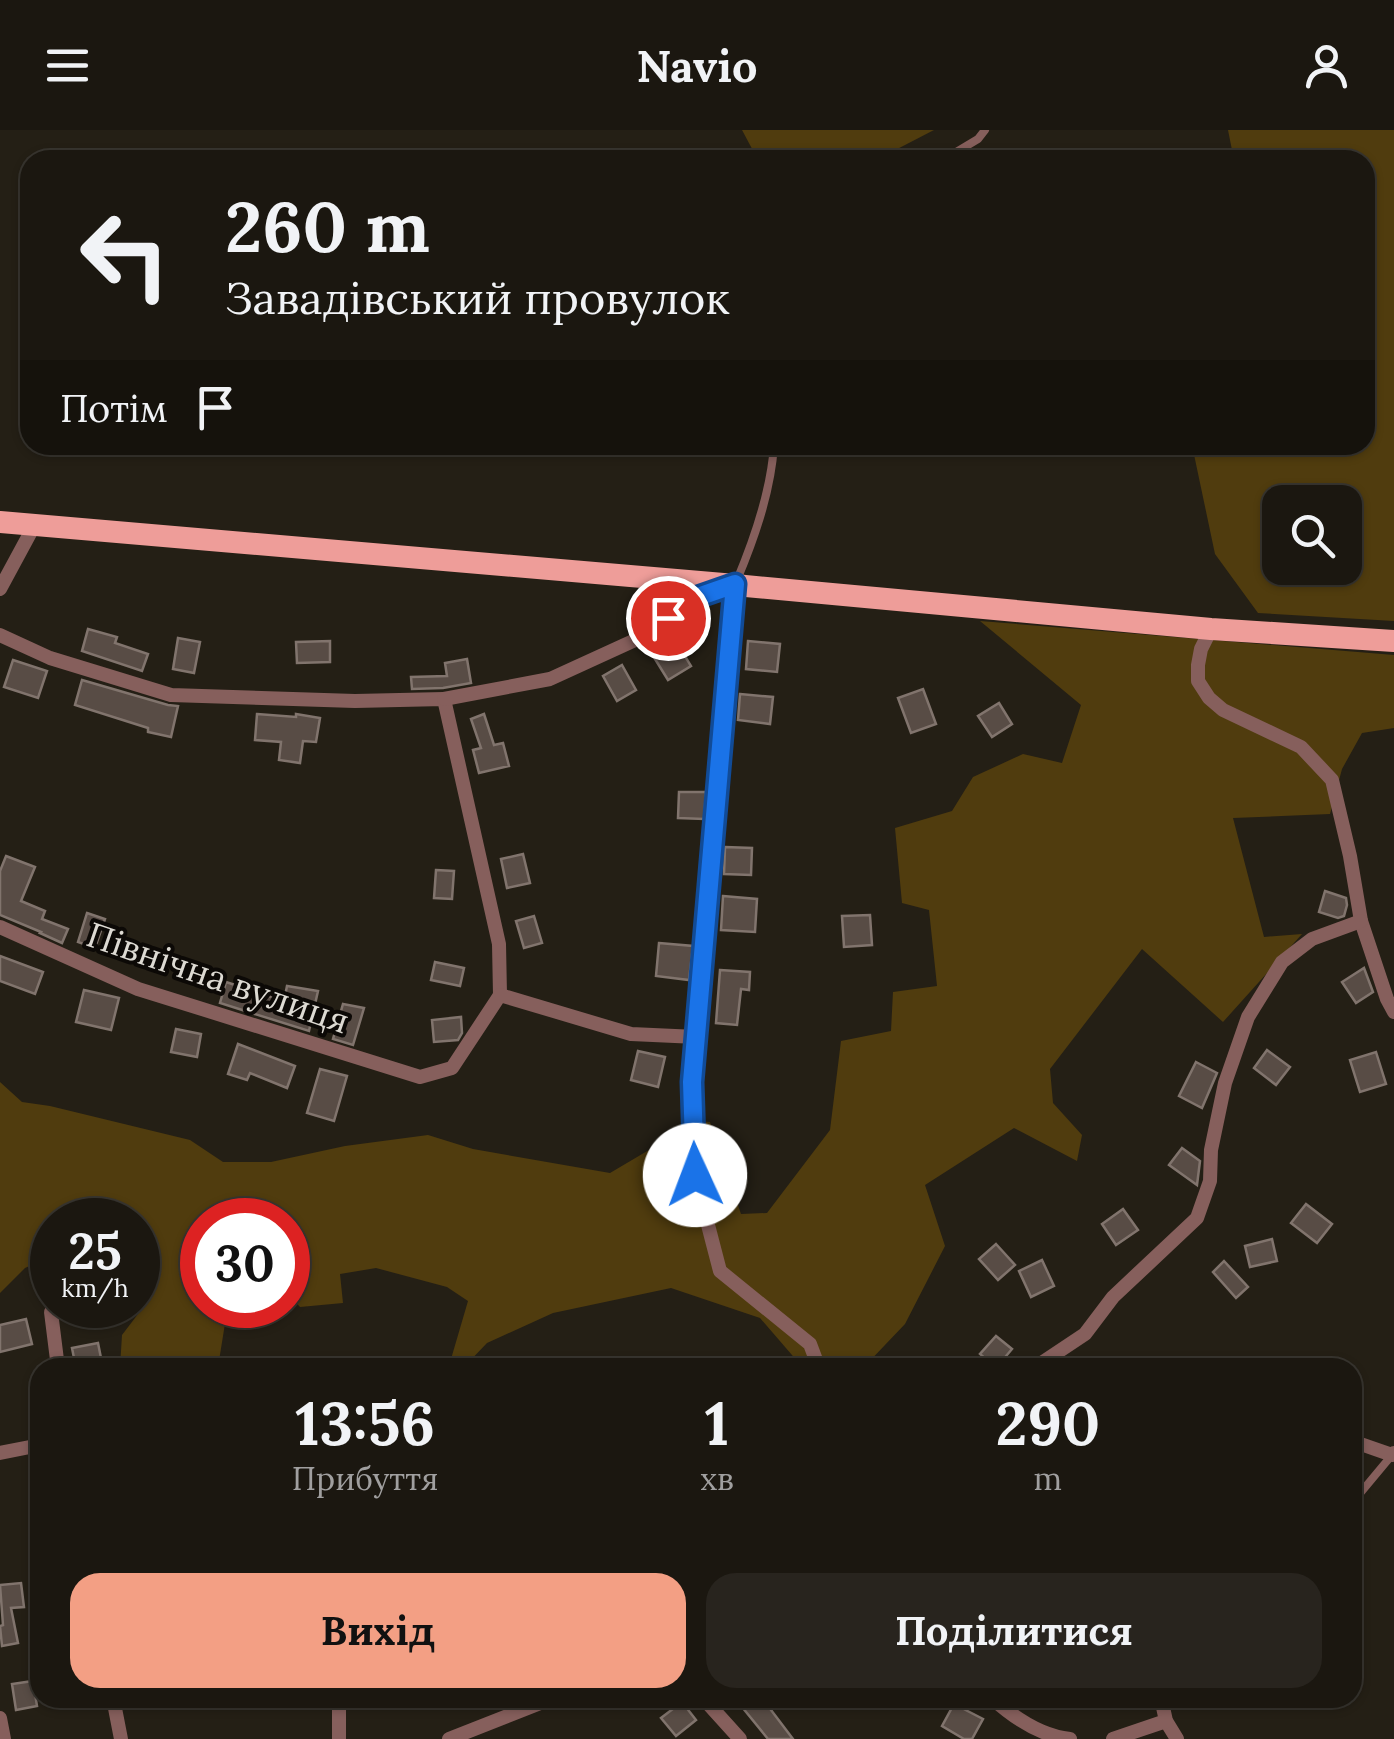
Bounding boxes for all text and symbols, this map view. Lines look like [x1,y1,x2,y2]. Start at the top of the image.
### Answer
text: Navio [636,37,758,94]
icon: menu [40,38,95,93]
icon: person [1299,38,1354,93]
text: 260 m [225,182,430,271]
icon: left [60,190,190,320]
text: Завадівський провулок [225,269,730,326]
icon: arrive [188,380,243,435]
text: Потім [60,384,168,432]
map controls [1262,485,1362,585]
button: search [1262,485,1362,585]
pin [626,576,711,661]
icon: arrive [641,591,696,646]
street label: Північна вулиця [81,912,355,1043]
position arrow [643,1123,747,1227]
speed limit sign: 30 [180,1198,310,1328]
text: 25 [68,1219,122,1283]
text: km/h [61,1272,129,1304]
text: 13:56 [295,1385,435,1461]
text: 1 [705,1385,729,1461]
text: 290 [996,1385,1100,1461]
text: Прибуття [292,1458,438,1499]
text: хв [700,1458,734,1499]
text: m [1034,1458,1062,1499]
button: Вихід [70,1573,686,1688]
button: Поділитися [706,1573,1322,1688]

